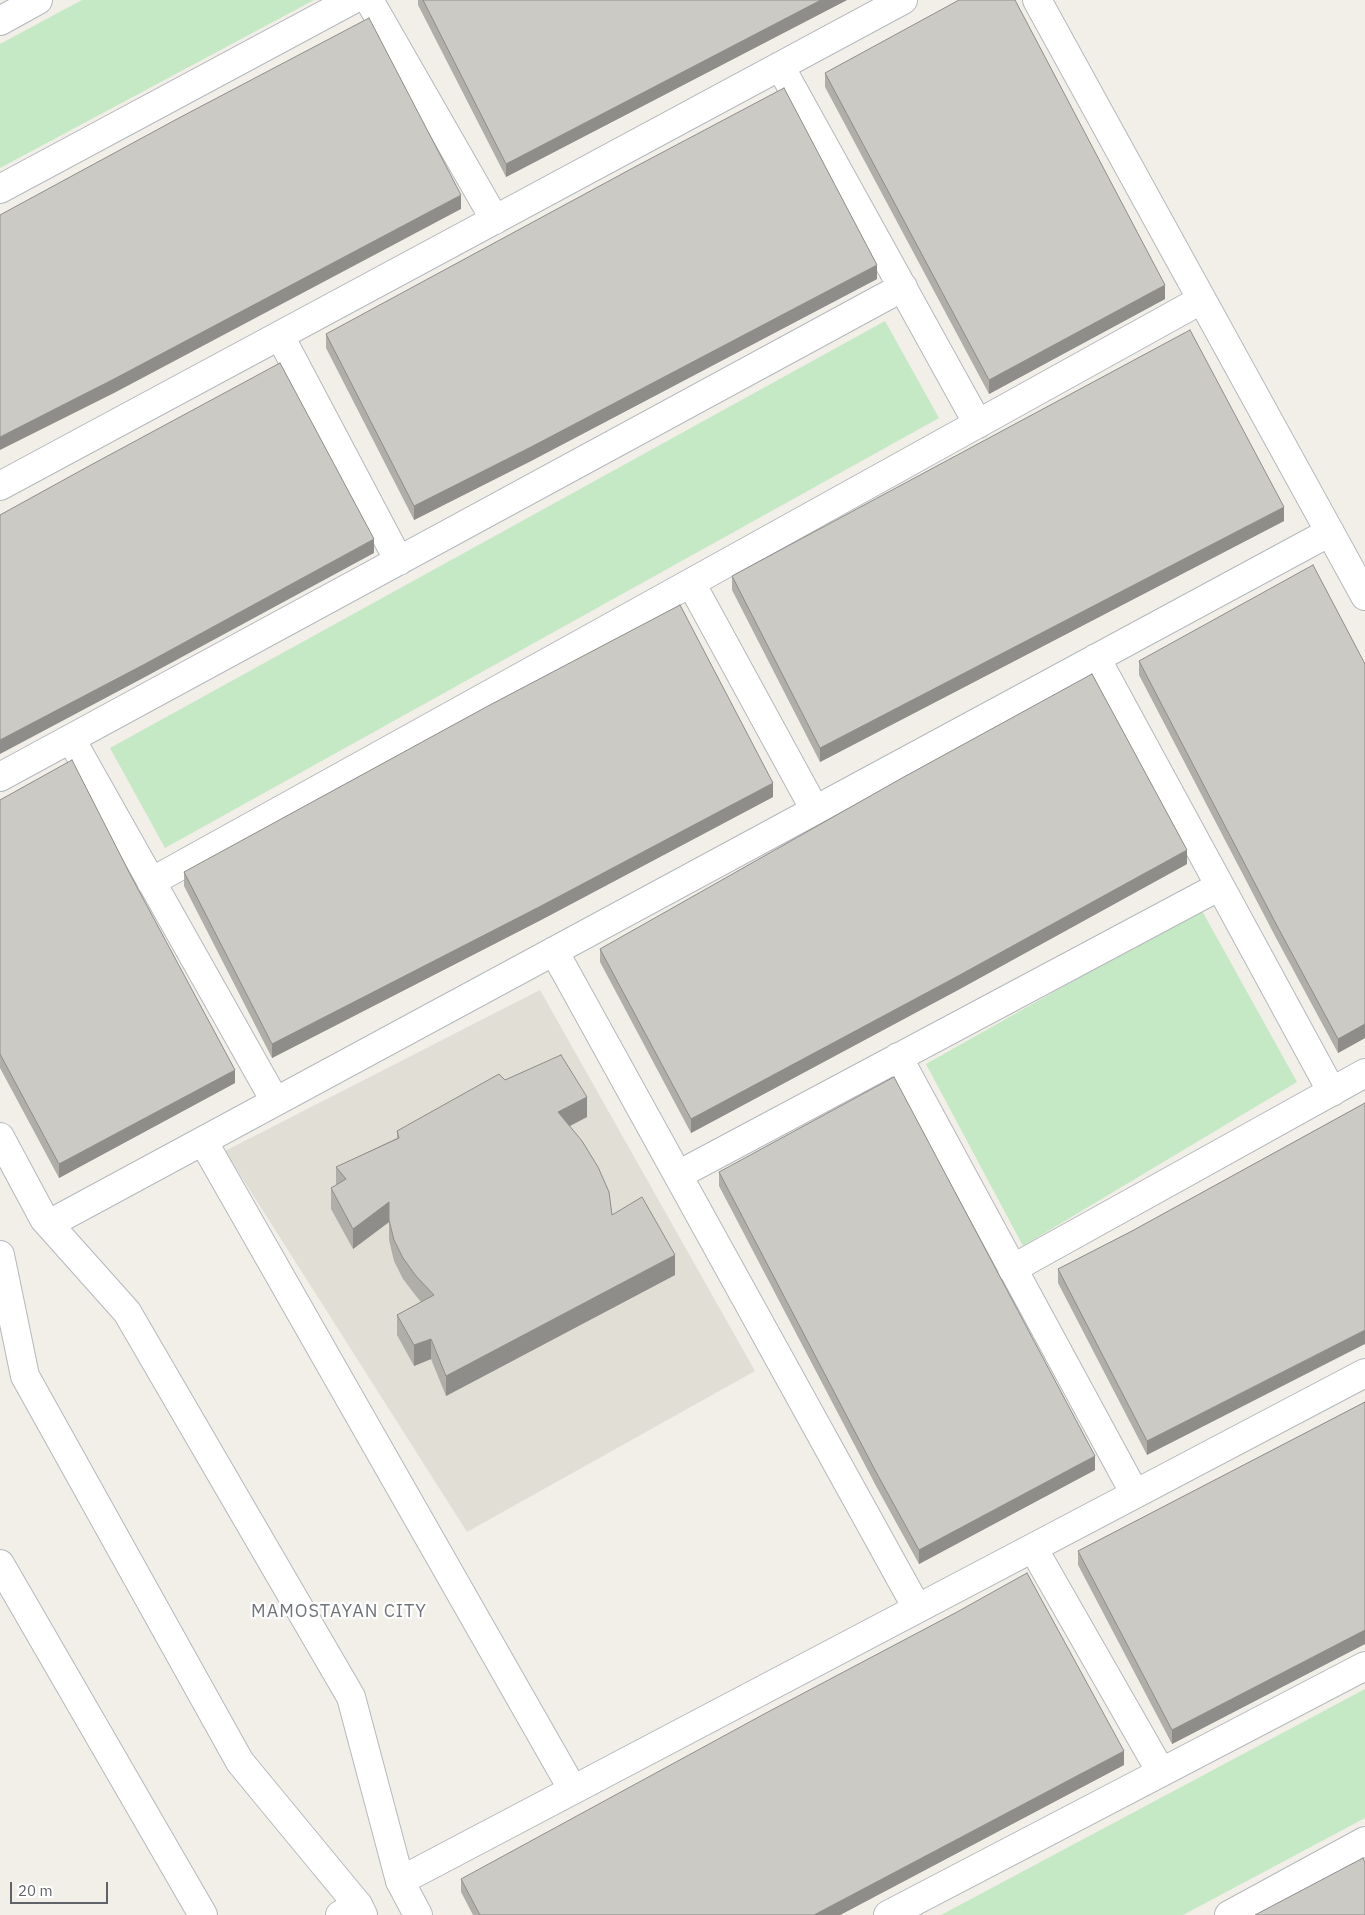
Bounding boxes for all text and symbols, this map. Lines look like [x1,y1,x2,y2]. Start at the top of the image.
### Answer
district label: MAMOSTAYAN CITY [249,1601,429,1623]
scale bar [12,1872,110,1904]
text: 20 m [18,1881,53,1900]

